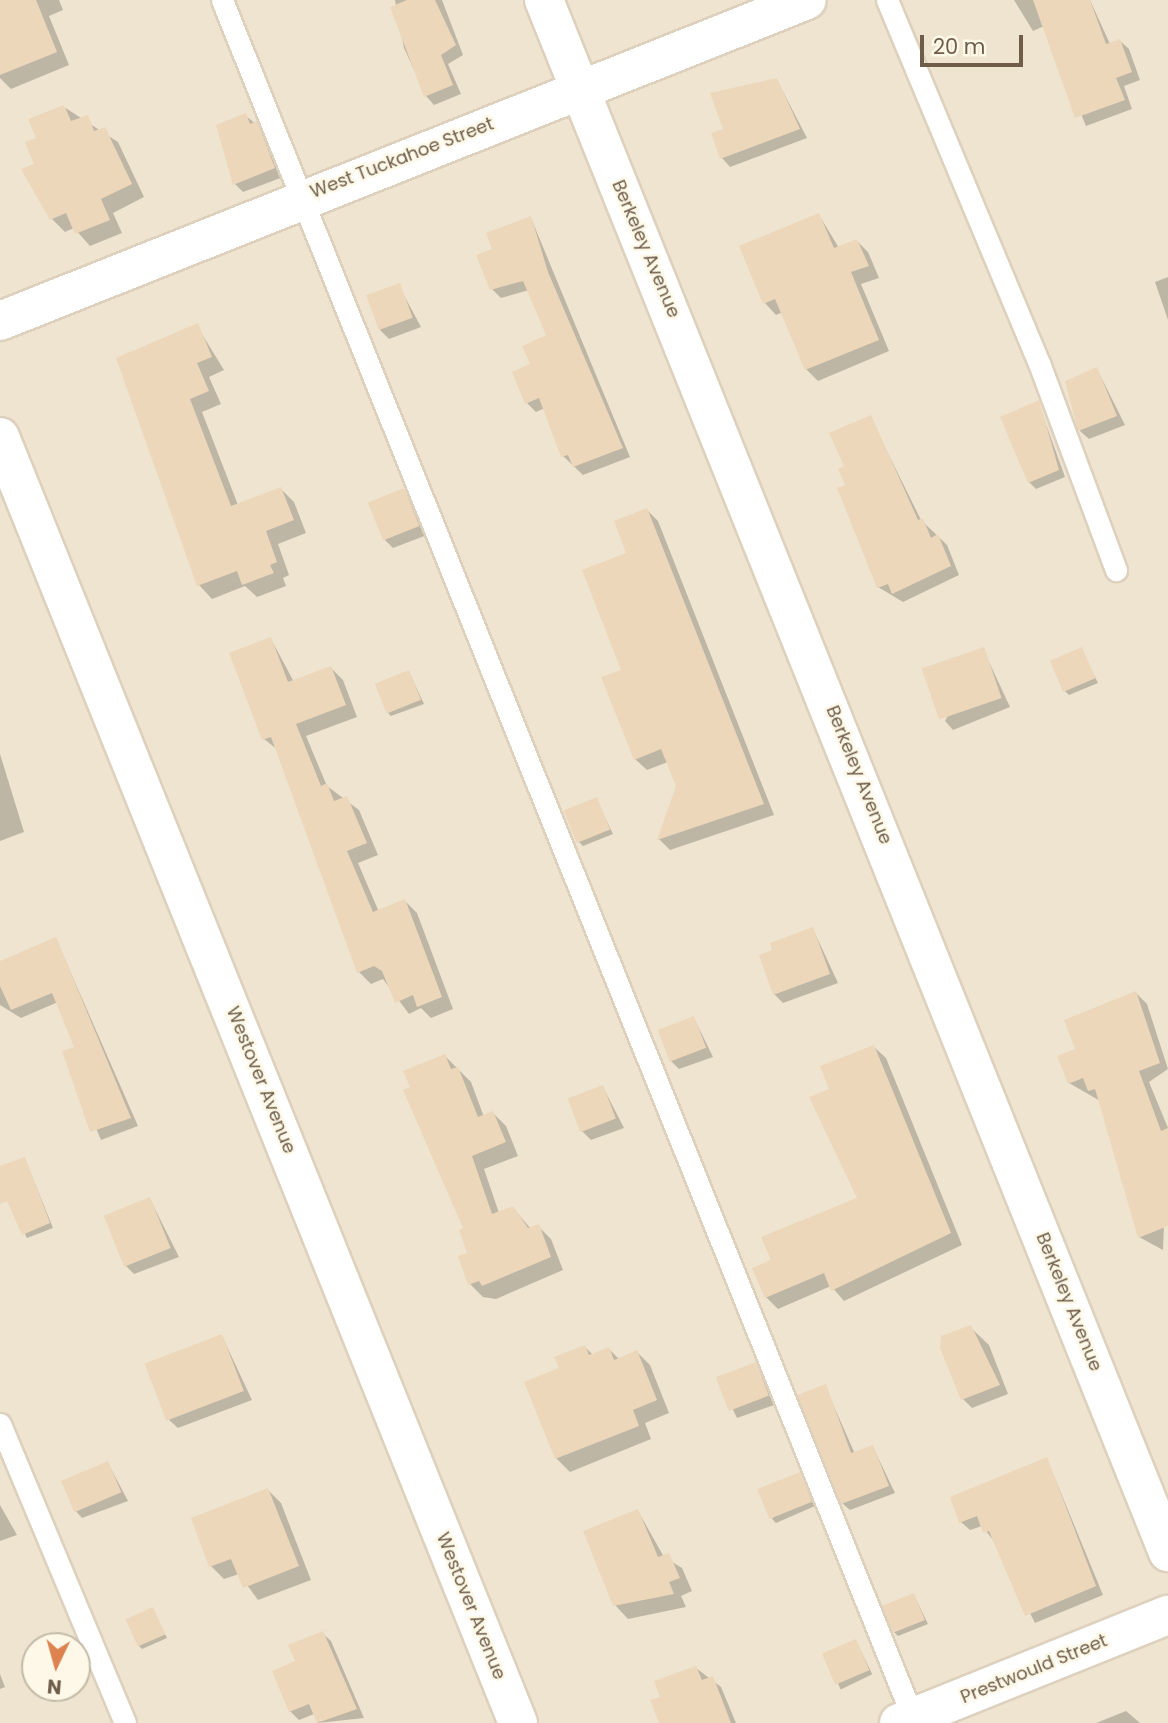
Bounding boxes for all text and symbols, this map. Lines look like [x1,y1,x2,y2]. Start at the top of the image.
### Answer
scale bar [923,21,1026,65]
text: 20 m [933,32,986,61]
street label: West Tuckahoe Street [307,113,497,203]
street label: Berkeley Avenue [607,177,685,321]
street label: Berkeley Avenue [821,703,897,847]
street label: Westover Avenue [222,1003,300,1157]
street label: Berkeley Avenue [1031,1230,1107,1374]
street label: Westover Avenue [432,1529,510,1683]
street label: Prestwould Street [958,1630,1110,1708]
north arrow [21,1632,91,1702]
text: N [46,1672,63,1700]

